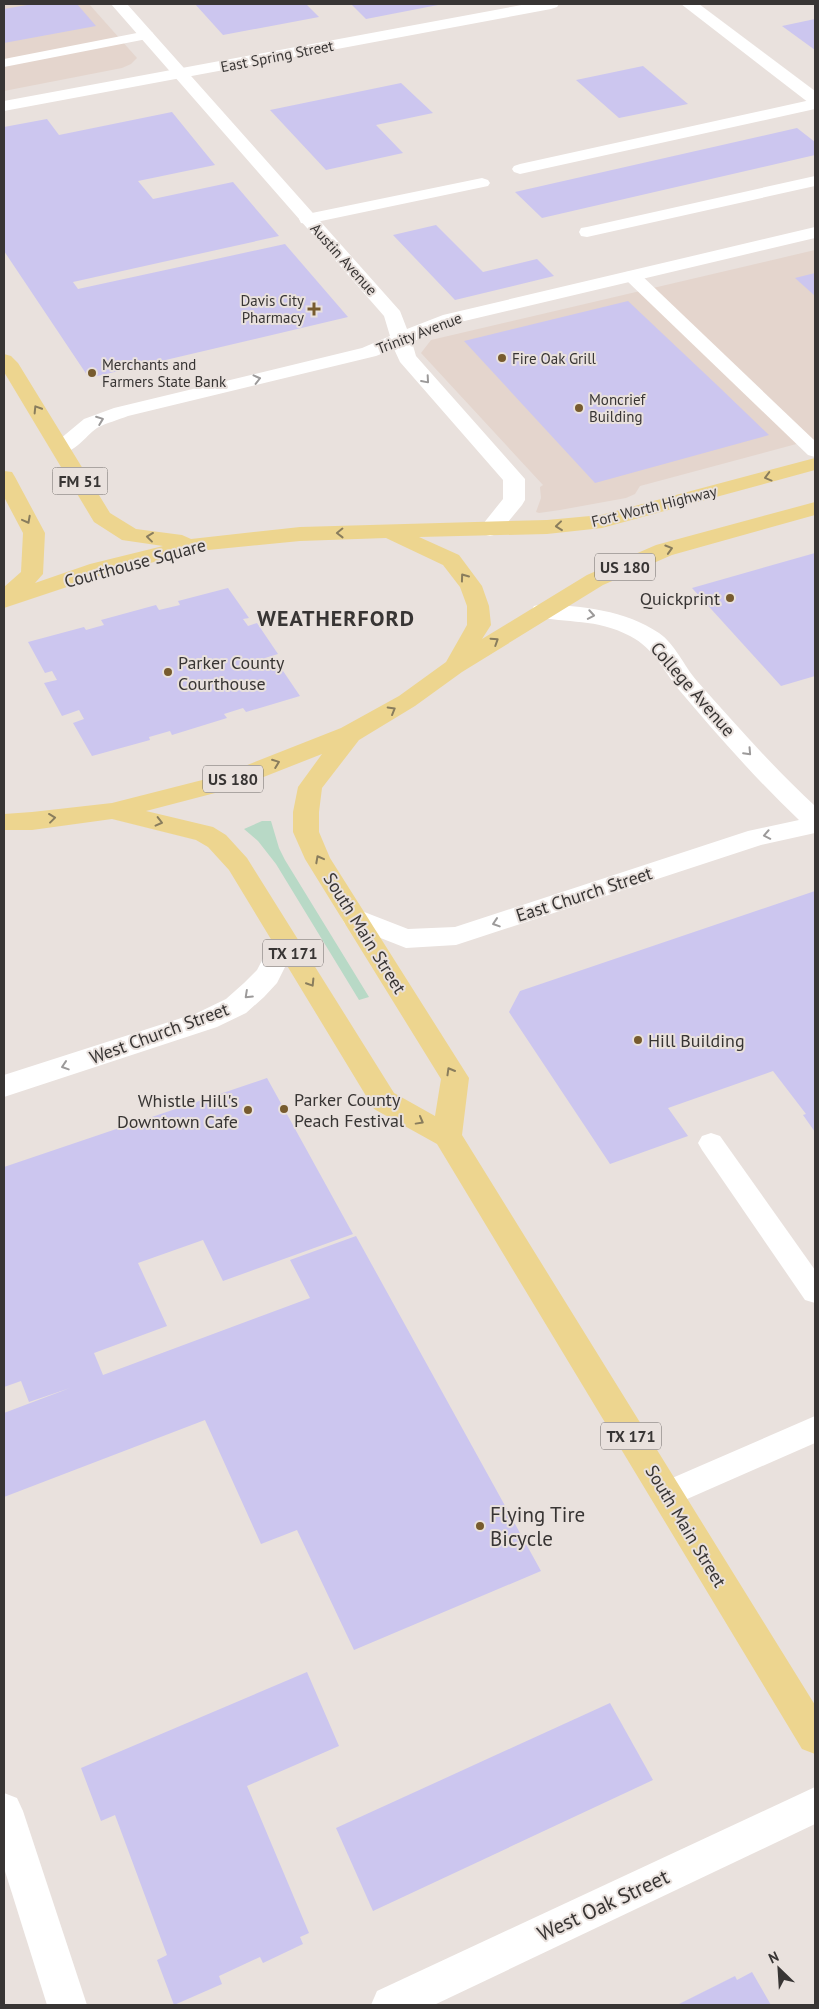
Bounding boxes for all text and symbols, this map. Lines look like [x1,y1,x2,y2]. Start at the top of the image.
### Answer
street label: East Spring Street [219,36,335,76]
street label: Austin Avenue [307,219,381,299]
place label: Davis City Pharmacy [241,291,304,327]
marker: Davis City Pharmacy [308,303,320,315]
street label: Trinity Avenue [374,308,464,358]
place label: Fire Oak Grill [512,349,597,368]
marker: Fire Oak Grill [496,352,508,364]
place label: Merchants and Farmers State Bank [102,355,227,391]
marker: Merchants and Farmers State Bank [86,367,98,379]
one-way arrow [252,374,261,385]
one-way arrow [420,374,429,383]
place label: Moncrief Building [589,390,647,426]
marker: Moncrief Building [573,402,585,414]
one-way arrow [33,405,43,414]
one-way arrow [95,416,104,426]
road number: FM 51 [52,468,108,494]
one-way arrow [765,471,773,481]
street label: Fort Worth Highway [589,481,719,531]
one-way arrow [21,514,31,523]
one-way arrow [555,520,563,531]
one-way arrow [336,528,344,538]
street label: Courthouse Square [62,533,208,593]
one-way arrow [146,533,154,543]
one-way arrow [665,545,673,555]
road number: US 180 [595,554,655,580]
one-way arrow [461,573,470,583]
place label: Quickprint [640,587,720,610]
marker: Quickprint [724,592,736,604]
district label: WEATHERFORD [257,604,415,632]
one-way arrow [586,609,595,619]
street label: College Avenue [646,637,740,741]
one-way arrow [489,638,499,647]
place label: Parker County Courthouse [178,651,285,695]
marker: Parker County Courthouse [162,666,174,678]
one-way arrow [387,706,396,716]
one-way arrow [742,747,751,756]
one-way arrow [271,759,280,769]
road number: US 180 [203,766,263,792]
one-way arrow [49,813,57,824]
one-way arrow [154,817,162,827]
one-way arrow [763,829,772,839]
one-way arrow [315,855,325,864]
street label: East Church Street [513,861,655,927]
street label: South Main Street [319,868,411,998]
one-way arrow [493,917,501,927]
road number: TX 171 [263,940,323,966]
one-way arrow [305,978,315,987]
one-way arrow [245,989,254,998]
street label: West Church Street [86,997,232,1069]
place label: Hill Building [648,1029,745,1052]
marker: Hill Building [632,1034,644,1046]
one-way arrow [62,1061,70,1071]
one-way arrow [447,1068,457,1077]
place label: Parker County Peach Festival [294,1088,405,1132]
place label: Whistle Hill's Downtown Cafe [117,1089,238,1133]
marker: Parker County Peach Festival [278,1103,290,1115]
marker: Whistle Hill's Downtown Cafe [242,1104,254,1116]
one-way arrow [415,1115,424,1125]
road number: TX 171 [601,1422,661,1450]
street label: South Main Street [641,1461,731,1591]
place label: Flying Tire Bicycle [490,1501,585,1552]
marker: Flying Tire Bicycle [474,1520,486,1532]
street label: West Oak Street [533,1863,673,1947]
north arrow [754,1944,804,1994]
text: N [766,1947,781,1967]

